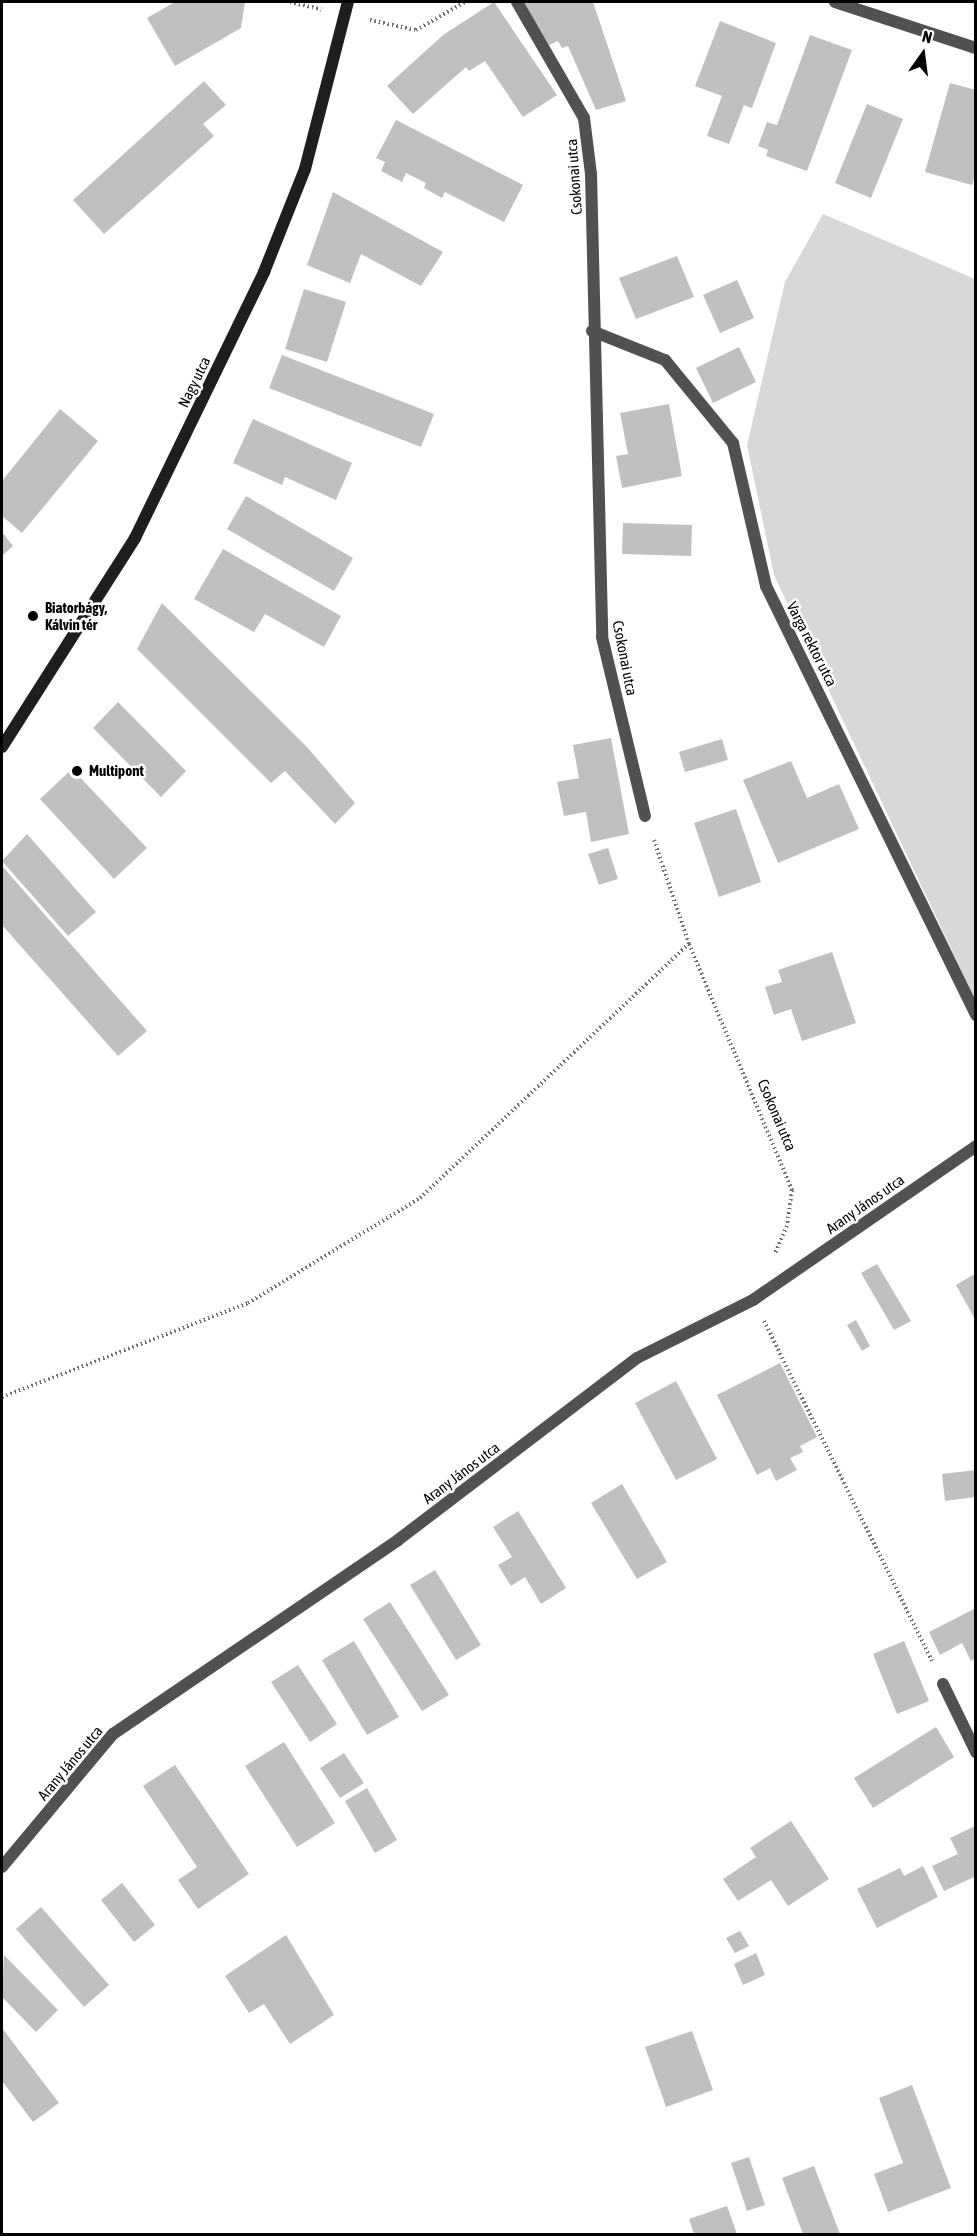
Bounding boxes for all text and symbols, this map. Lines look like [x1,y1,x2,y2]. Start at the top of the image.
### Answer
north arrow [893,24,953,84]
text: N [921,27,934,46]
street label: Csokonai utca [562,138,586,216]
street label: Nagy utca [174,354,214,410]
place label: Biatorbágy, Kálvin tér [45,598,107,633]
street label: Varga rektor utca [783,599,841,689]
marker: Biatorbágy, Kálvin tér [26,609,40,623]
street label: Csokonai utca [609,619,641,697]
place label: Multipont [89,762,144,780]
marker: Multipont [70,764,84,778]
street label: Csokonai utca [754,1076,800,1154]
street label: Arany János utca [822,1170,908,1238]
street label: Arany János utca [419,1438,503,1508]
street label: Arany János utca [34,1722,106,1804]

